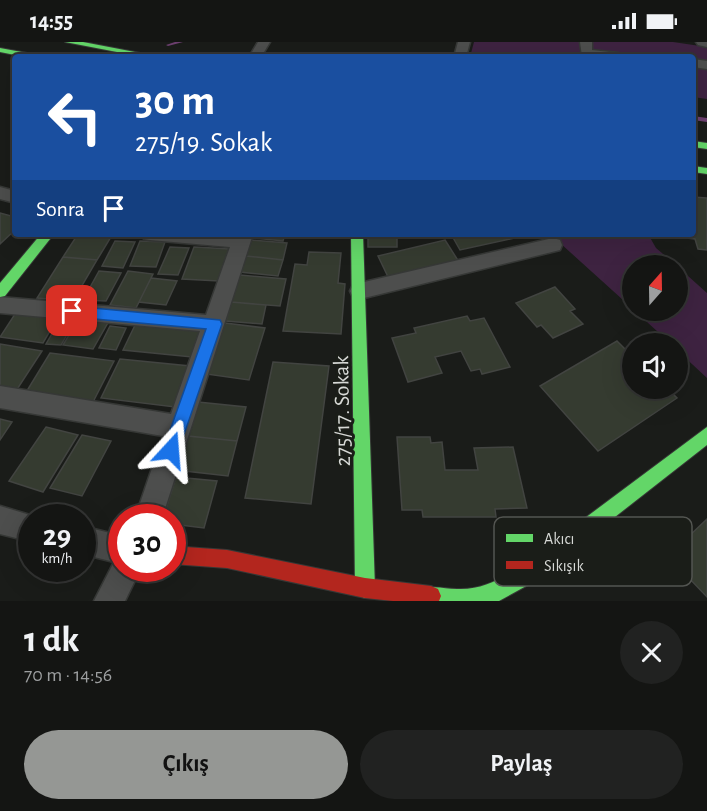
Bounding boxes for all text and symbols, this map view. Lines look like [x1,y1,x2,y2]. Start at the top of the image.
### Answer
text: 14:55 [30,10,73,32]
icon: left [36,78,114,156]
text: 30 m [135,80,215,122]
text: 275/19. Sokak [135,129,272,156]
icon: arrive [97,192,130,225]
text: Sonra [36,198,85,220]
north arrow [622,255,688,321]
map controls [622,255,688,399]
pin [46,285,97,336]
icon: arrive [55,294,88,327]
button: sound [622,333,688,399]
street label: 275/17. Sokak [330,355,354,466]
position arrow [139,418,203,482]
speed limit sign: 30 [108,504,186,582]
legend [494,517,692,586]
text: 29 [43,521,71,551]
text: Akıcı [544,531,574,547]
text: km/h [42,551,72,566]
text: Sıkışık [544,558,584,574]
button: close [620,621,683,684]
text: 1 dk [24,622,79,658]
text: 70 m · 14:56 [24,665,112,685]
button: Çıkış [24,730,348,799]
button: Paylaş [360,730,683,799]

